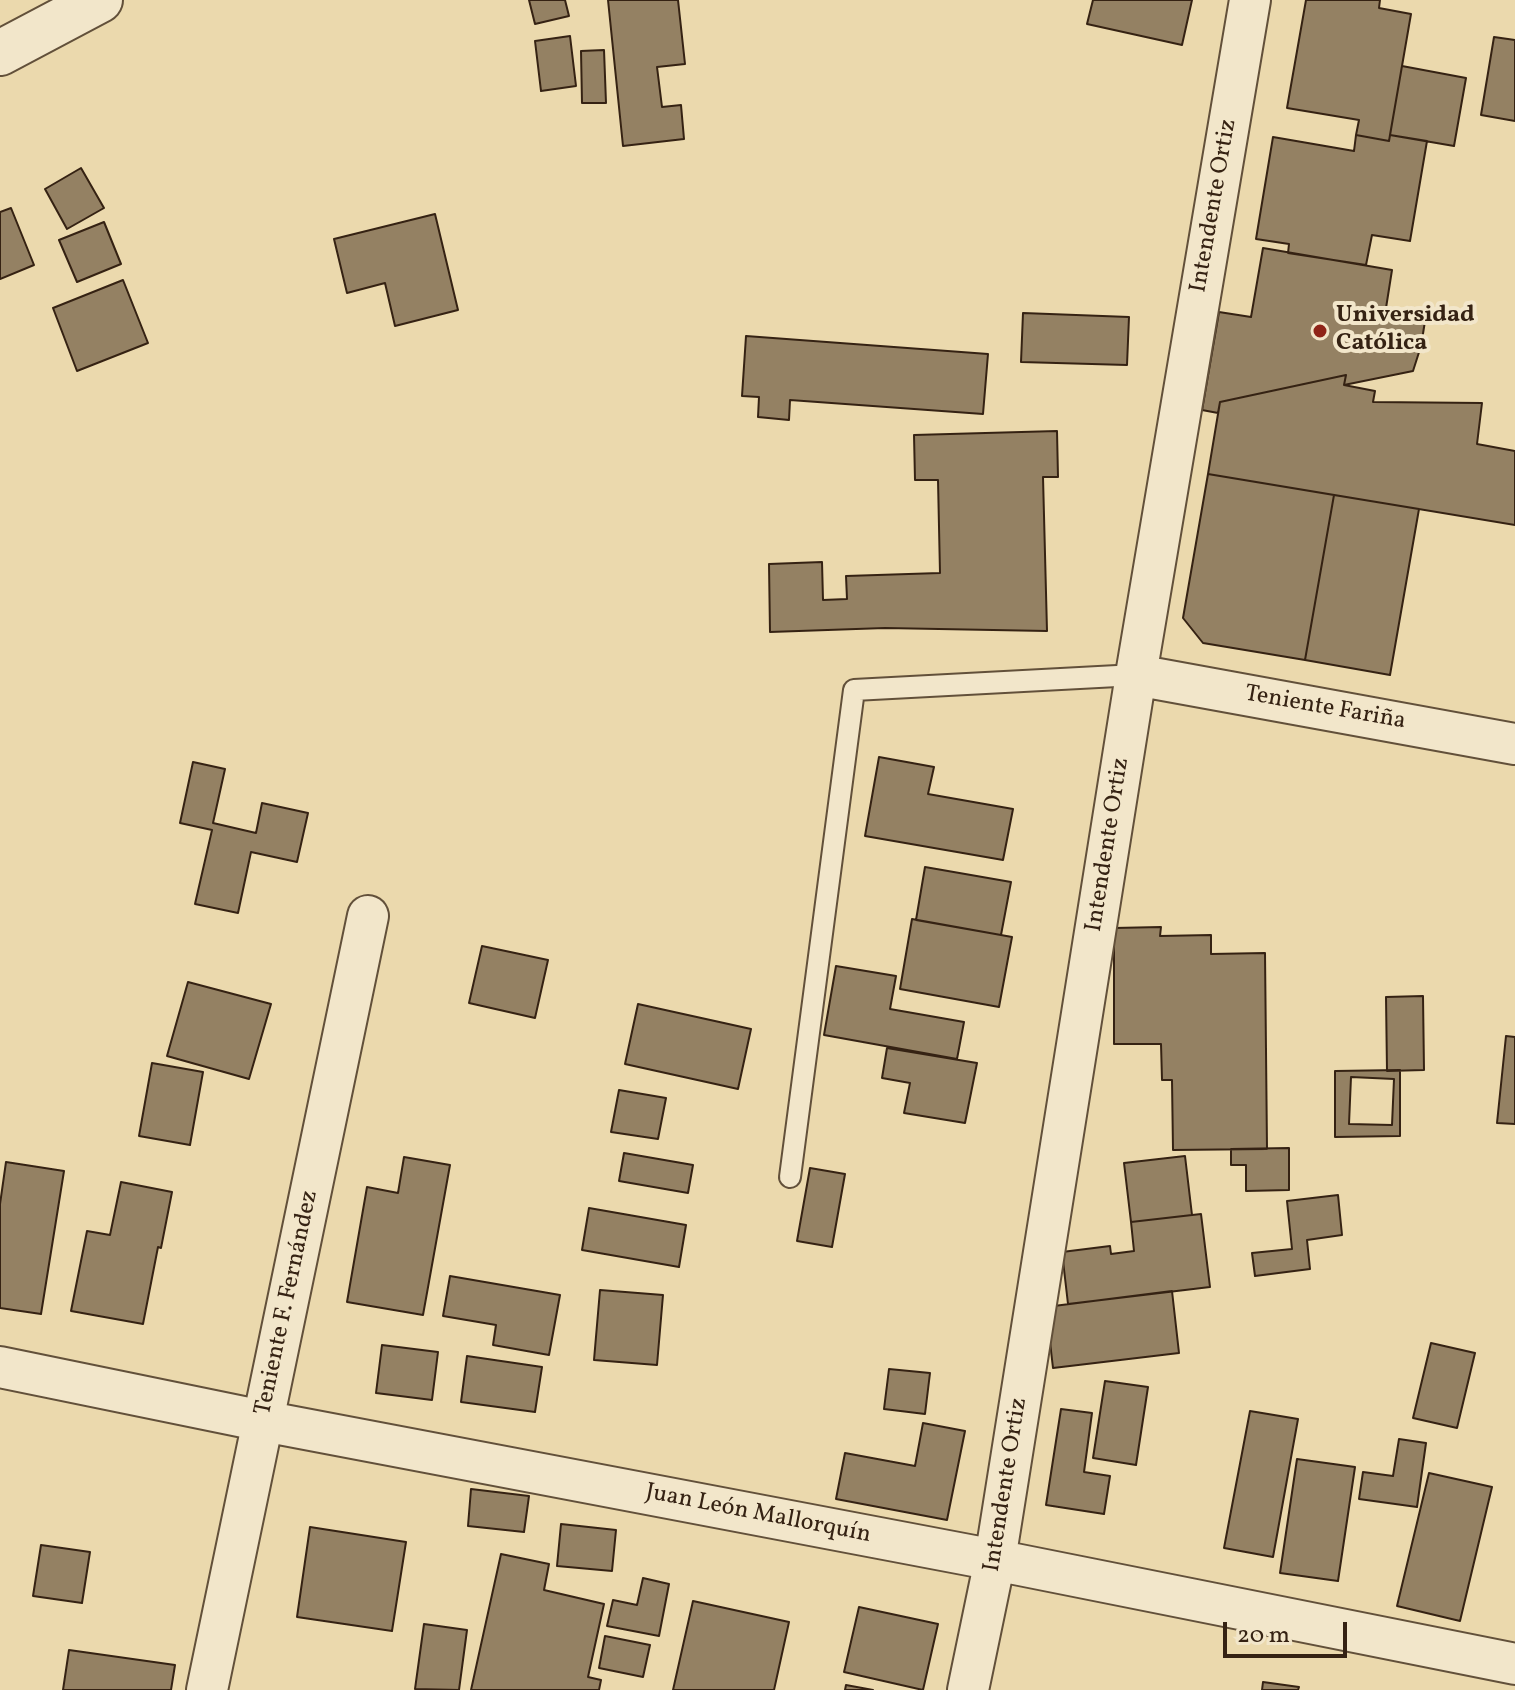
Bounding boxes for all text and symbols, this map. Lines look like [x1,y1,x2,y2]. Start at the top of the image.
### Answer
street label: Intendente Ortiz [1186,117,1244,295]
place label: Universidad Católica [1336,303,1475,359]
marker: Universidad Católica [1311,322,1329,340]
street label: Teniente Fariña [1242,681,1408,737]
street label: Intendente Ortiz [1081,756,1137,934]
street label: Teniente F. Fernández [250,1188,326,1418]
street label: Intendente Ortiz [979,1396,1035,1574]
street label: Juan León Mallorquín [643,1479,873,1551]
scale bar [1227,1606,1351,1656]
text: 20 m [1237,1619,1290,1653]

